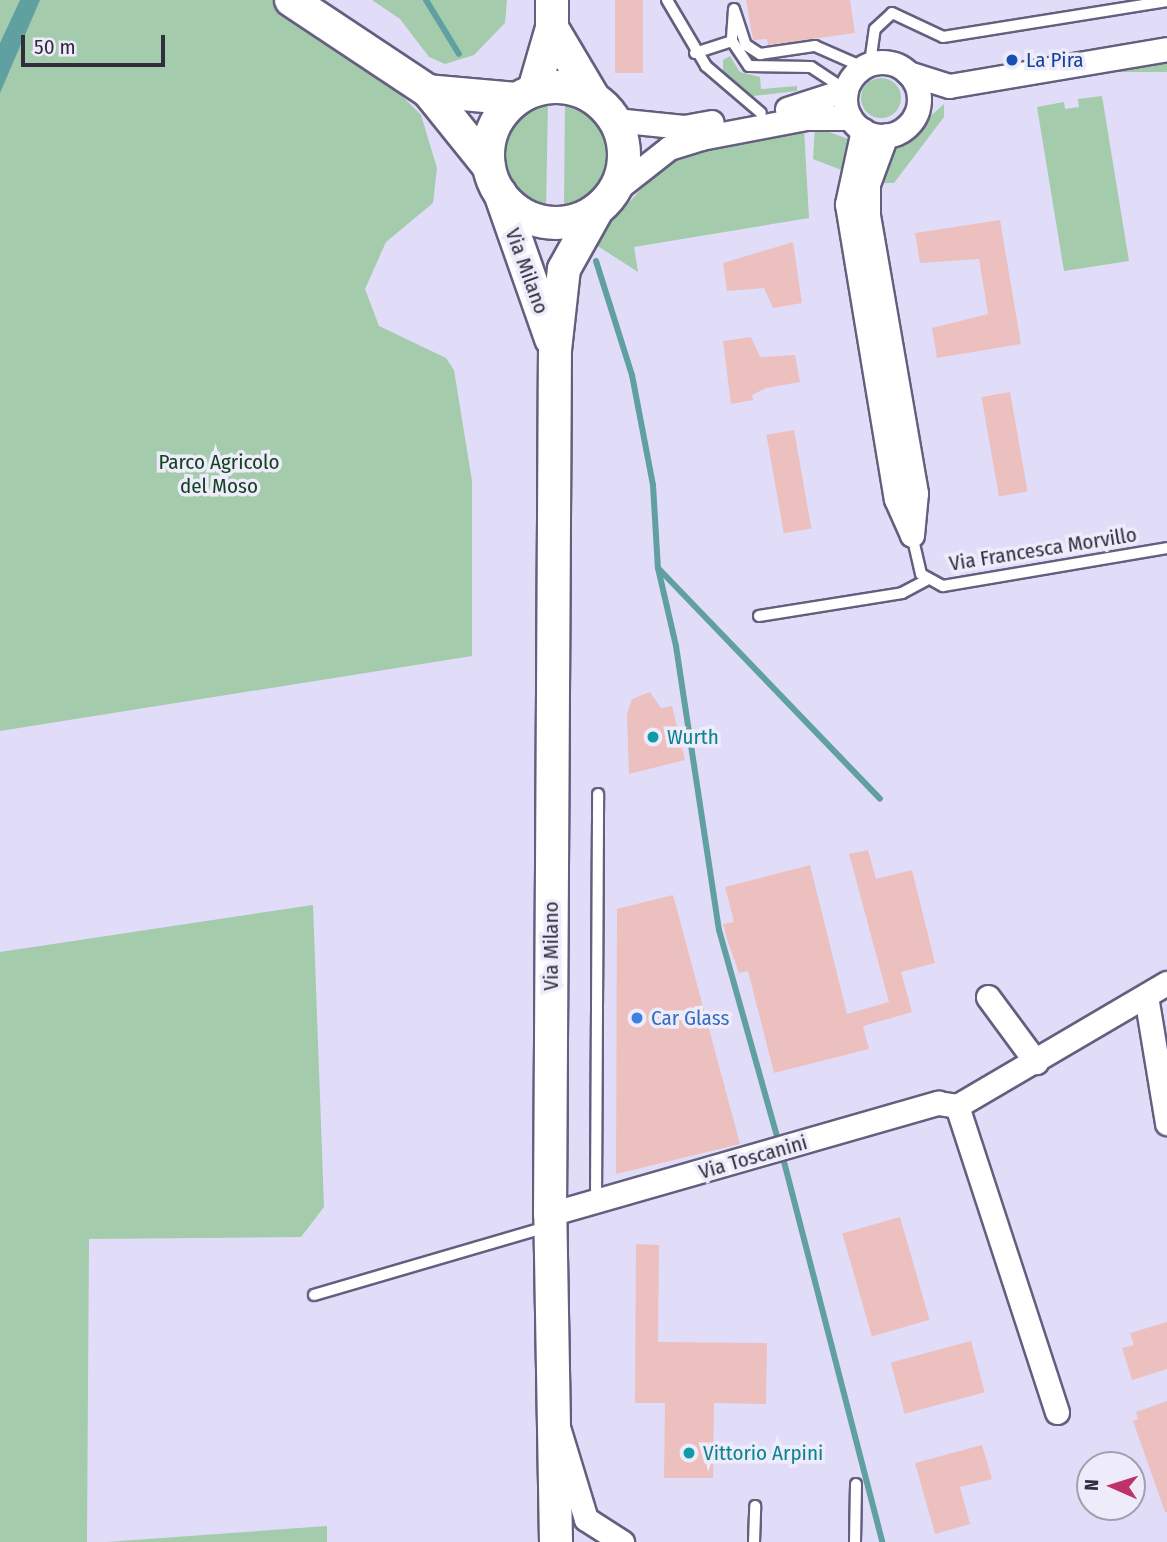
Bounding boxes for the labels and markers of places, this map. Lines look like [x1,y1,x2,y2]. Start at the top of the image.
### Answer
place label: La Pira [1026,47,1084,73]
marker: La Pira [1004,52,1020,68]
place label: Wurth [667,724,719,750]
marker: Wurth [645,729,661,745]
place label: Car Glass [651,1005,729,1031]
marker: Car Glass [629,1010,645,1026]
place label: Vittorio Arpini [703,1440,823,1466]
marker: Vittorio Arpini [681,1445,697,1461]

